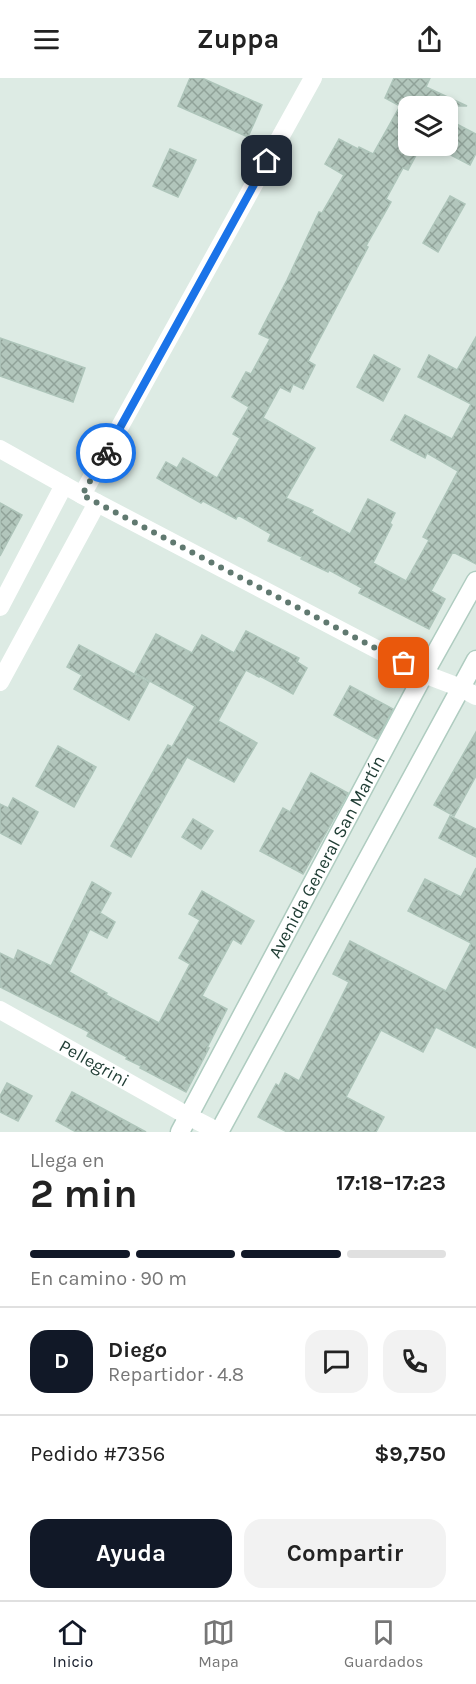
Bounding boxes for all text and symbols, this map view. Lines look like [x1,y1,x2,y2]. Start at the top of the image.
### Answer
icon: menu [30,23,63,56]
text: Zuppa [197,23,279,55]
icon: share [413,23,446,56]
map controls [398,96,458,156]
button: layers [398,96,458,156]
pin [241,135,292,186]
icon: home [250,144,283,177]
courier [76,423,136,483]
icon: bike [90,437,123,470]
pin [378,637,429,688]
icon: bag [387,646,420,679]
street label: Avenida General San Martín [264,751,390,962]
street label: Pellegrini [55,1035,133,1092]
text: Llega en [30,1149,105,1172]
text: 17:18–17:23 [336,1170,446,1196]
text: 2 min [30,1171,138,1217]
text: En camino · 90 m [30,1267,187,1290]
button: chat [305,1330,368,1393]
button: phone [383,1330,446,1393]
text: Diego [108,1337,167,1363]
text: D [54,1348,69,1374]
text: Repartidor · 4.8 [108,1363,244,1386]
text: Pedido #7356 [30,1441,165,1467]
text: $9,750 [374,1441,446,1467]
button: Ayuda [30,1519,232,1588]
button: Compartir [244,1519,446,1588]
tab: Inicio [53,1616,93,1671]
tab: Mapa [198,1616,239,1671]
tab: Guardados [344,1616,423,1671]

